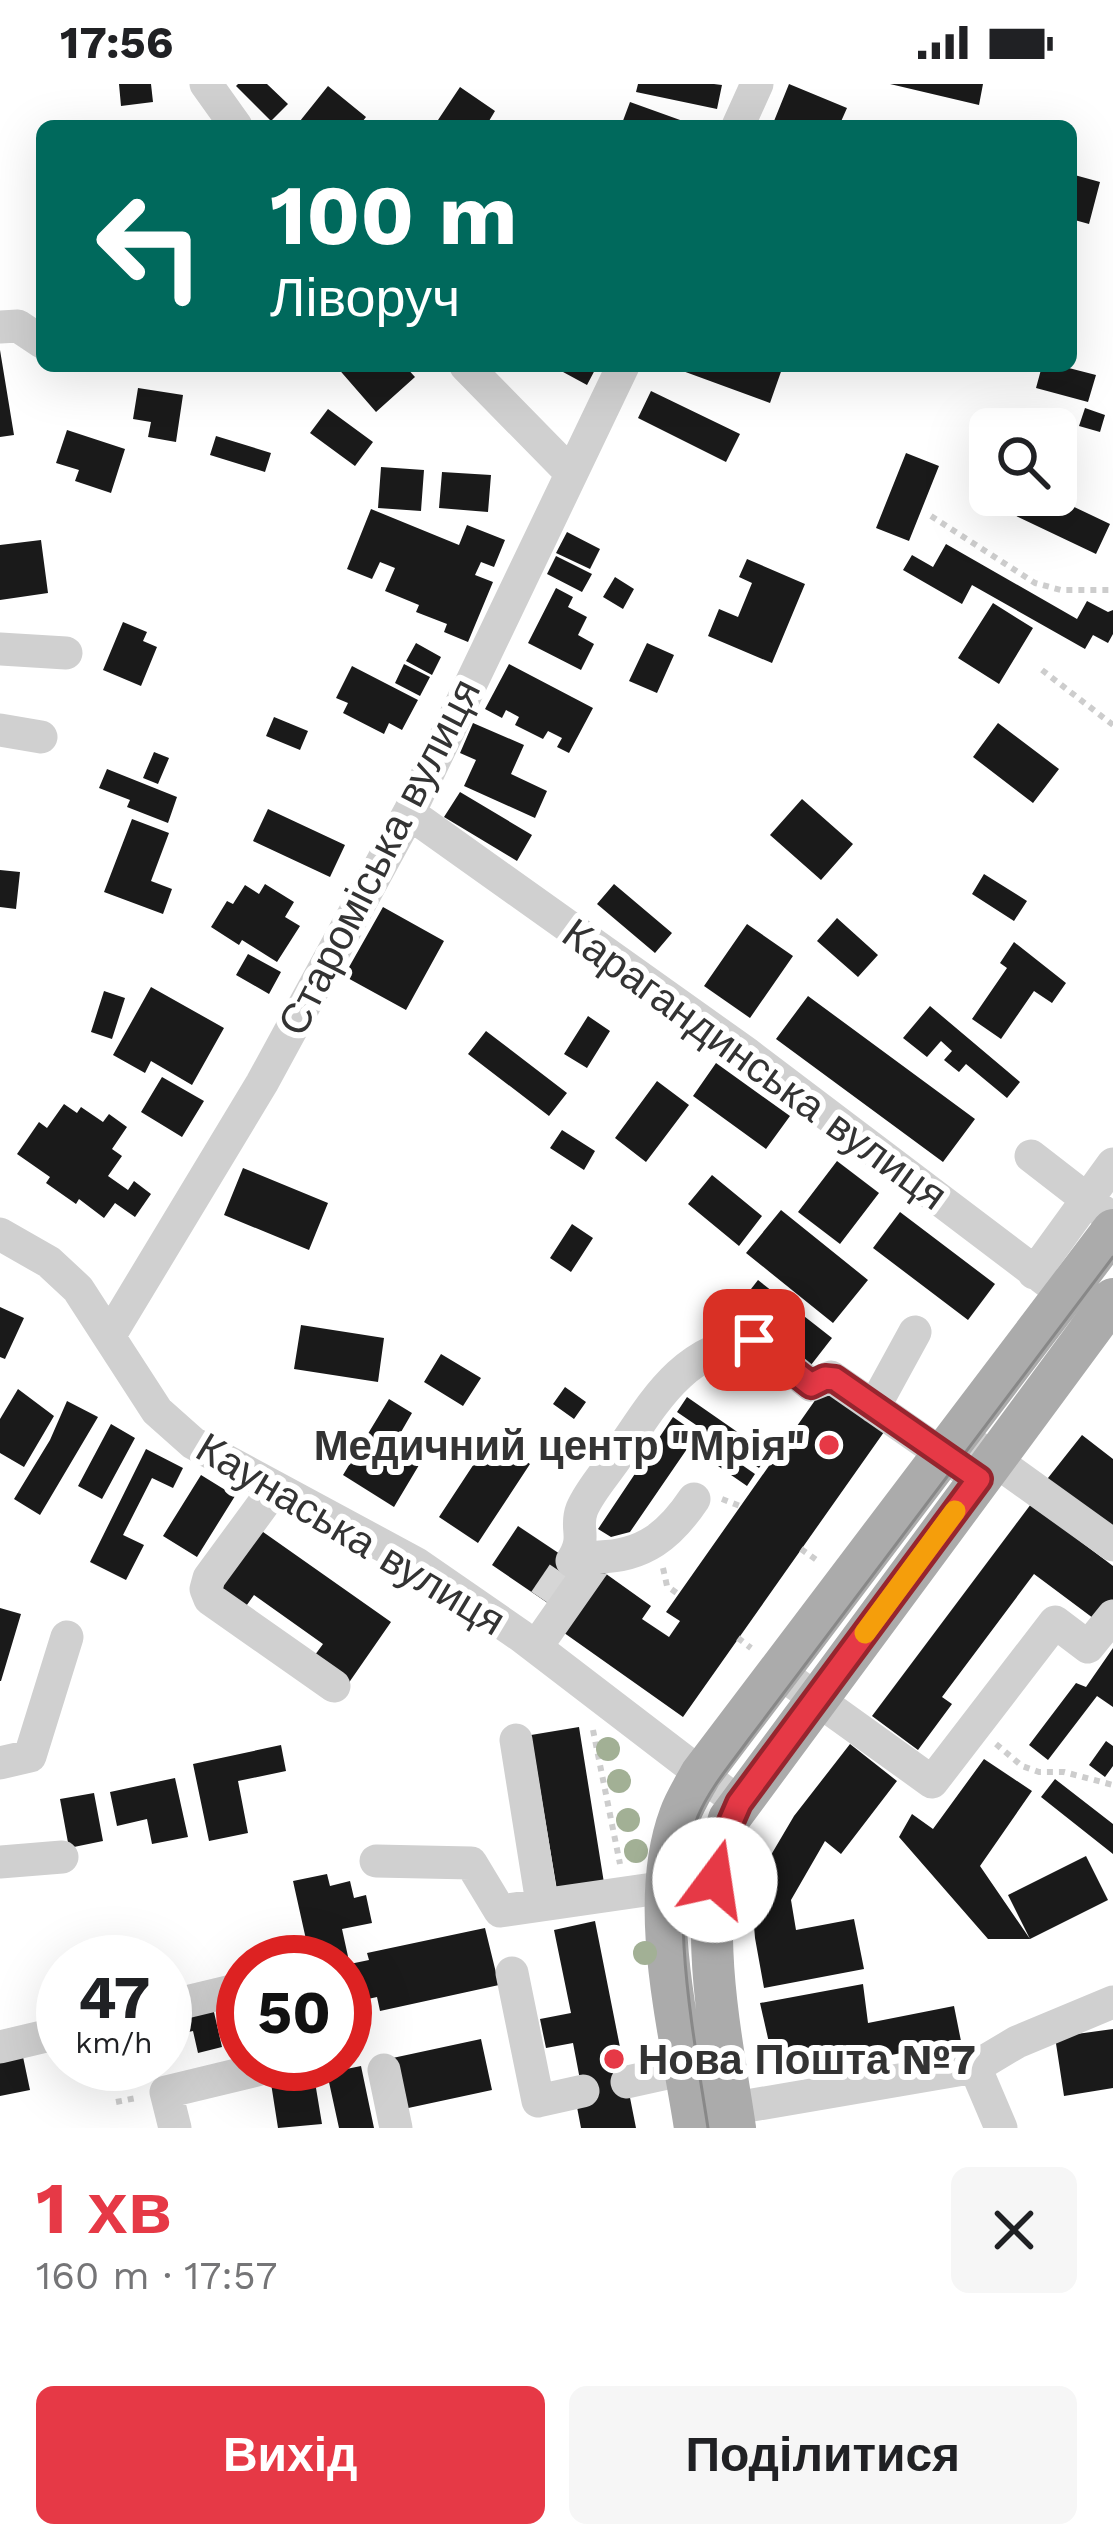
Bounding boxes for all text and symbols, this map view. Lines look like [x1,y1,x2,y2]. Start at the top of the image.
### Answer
text: 17:56 [60,16,174,69]
text: 100 m [270,166,517,264]
icon: left [72,168,228,324]
text: Ліворуч [270,266,460,329]
map controls [969,408,1077,516]
button: search [969,408,1077,516]
street label: Староміська вулиця [268,671,490,1043]
street label: Карагандинська вулиця [553,908,957,1220]
pin [703,1289,805,1391]
icon: arrive [721,1307,787,1373]
place label: Медичний центр "Мрія" [314,1421,805,1470]
street label: Каунаська вулиця [188,1423,514,1645]
marker: Медичний центр "Мрія" [816,1432,842,1458]
position arrow [652,1817,778,1943]
speed limit sign: 50 [216,1935,372,2091]
text: 47 [78,1962,150,2033]
text: km/h [75,2025,153,2060]
place label: Нова Пошта №7 [638,2035,976,2084]
marker: Нова Пошта №7 [601,2046,627,2072]
text: 1 хв [36,2166,172,2250]
button: close [951,2167,1077,2293]
text: 160 m · 17:57 [36,2253,278,2298]
button: Вихід [36,2386,545,2524]
button: Поділитися [569,2386,1077,2524]

